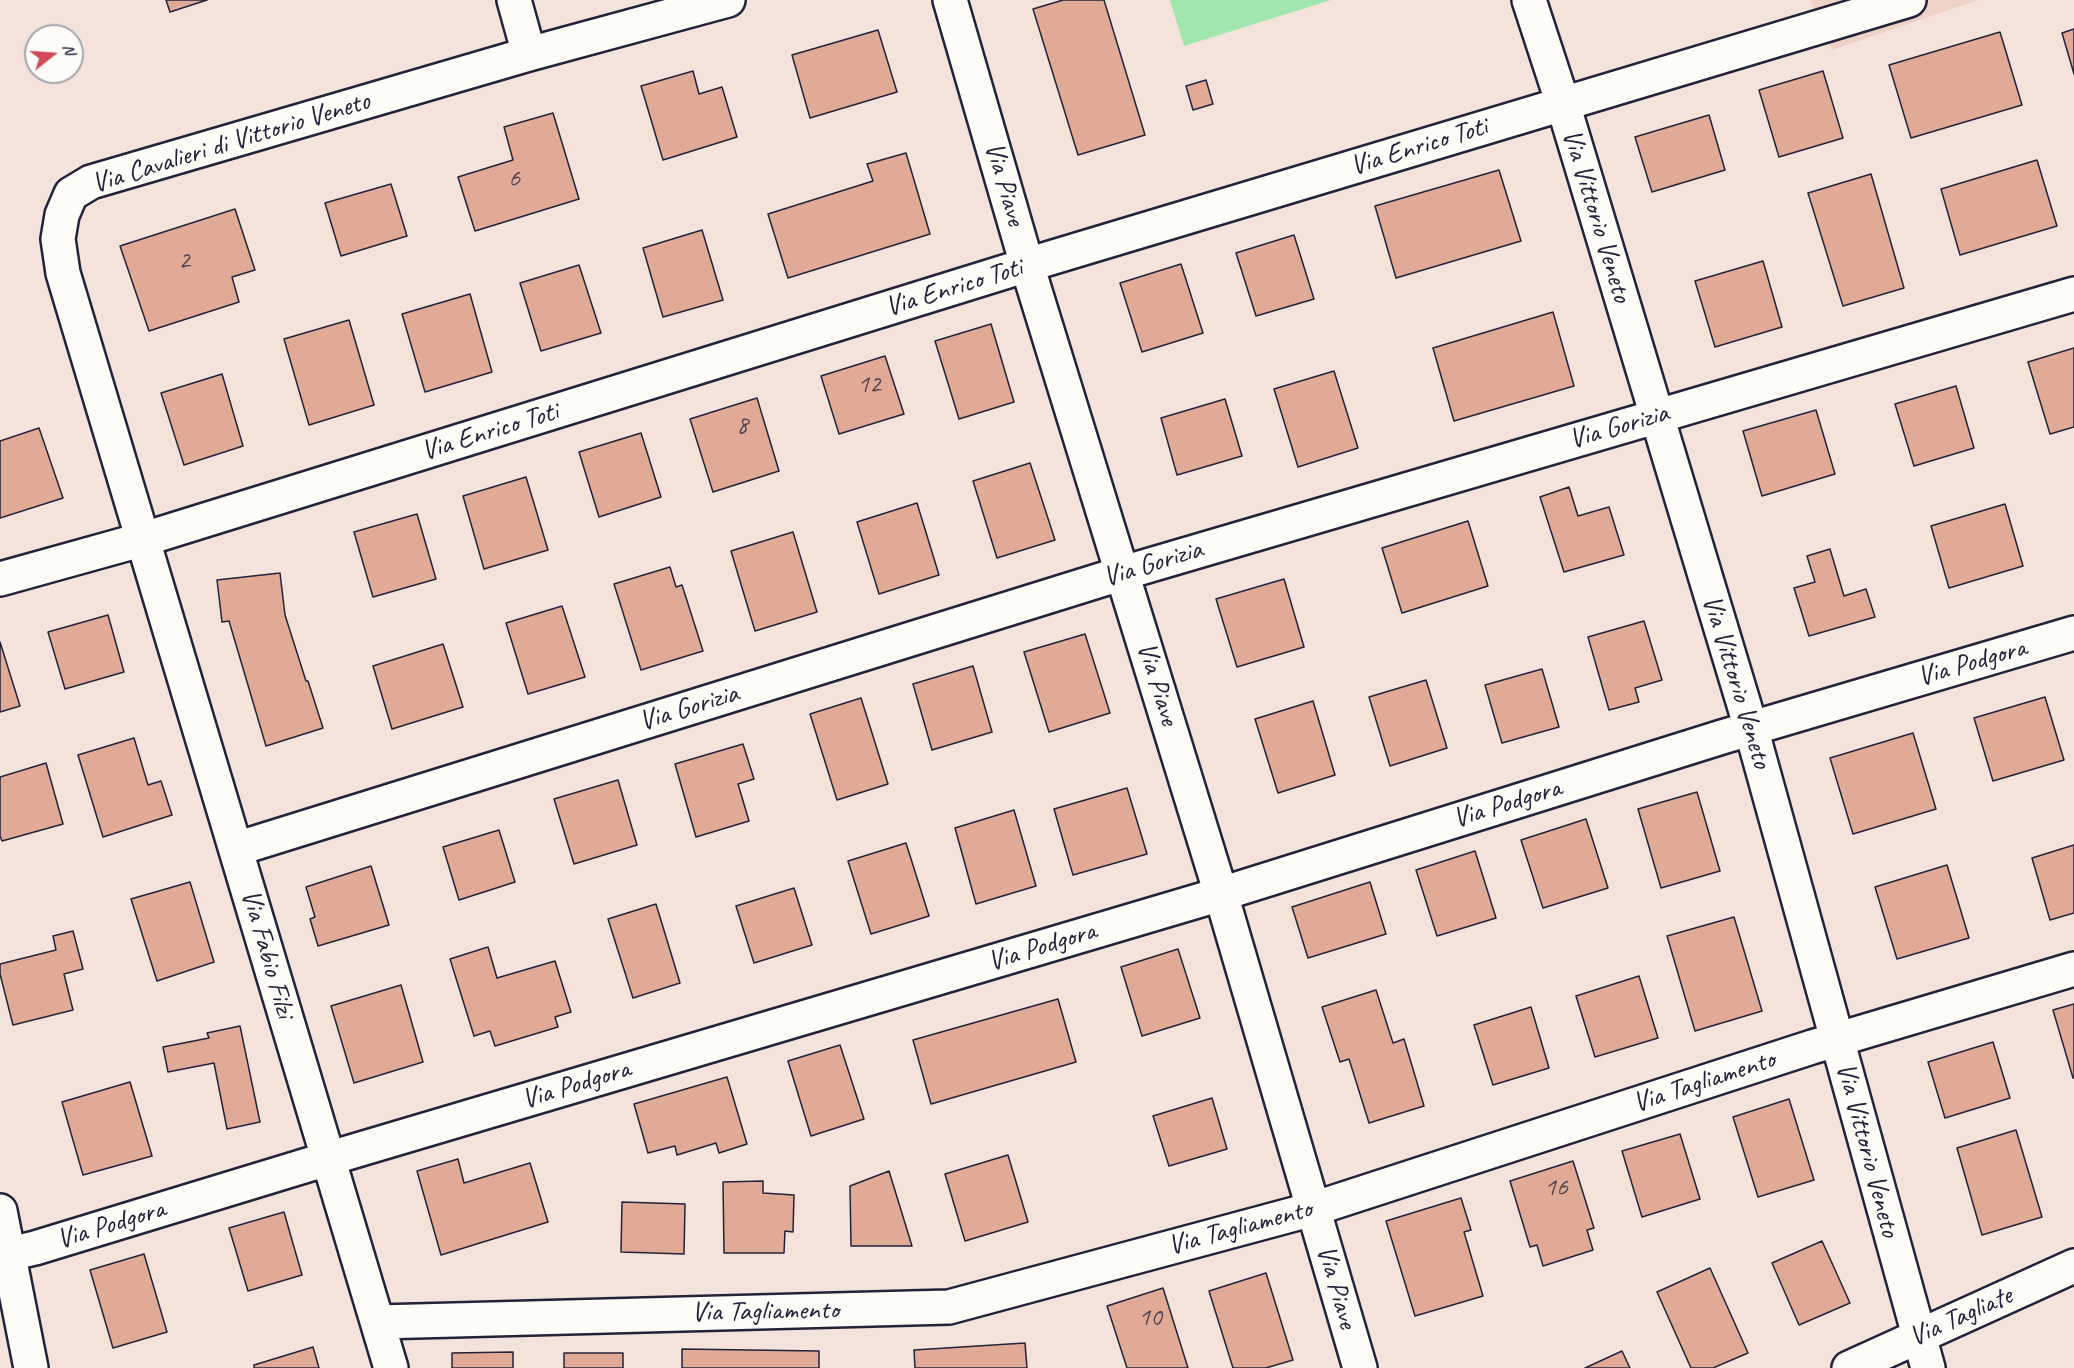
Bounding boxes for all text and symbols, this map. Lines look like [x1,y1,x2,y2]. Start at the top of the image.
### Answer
north arrow [24,24,84,84]
text: N [58,42,80,57]
street label: Via Cavalieri di Vittorio Veneto [88,85,374,201]
street label: Via Enrico Toti [1346,110,1492,184]
street label: Via Vittorio Veneto [1554,125,1638,307]
street label: Via Piave [976,138,1032,230]
house number: 6 [508,163,520,195]
house number: 2 [178,245,190,277]
street label: Via Enrico Toti [881,251,1027,325]
house number: 12 [857,369,881,401]
street label: Via Enrico Toti [417,395,563,469]
street label: Via Gorizia [1565,397,1673,457]
house number: 8 [736,410,748,442]
street label: Via Gorizia [1099,533,1207,595]
street label: Via Vittorio Veneto [1694,591,1778,773]
street label: Via Podgora [1914,632,2030,694]
street label: Via Piave [1128,638,1186,730]
street label: Via Gorizia [635,677,743,739]
street label: Via Podgora [1449,772,1565,836]
street label: Via Fabio Filzi [233,886,301,1022]
street label: Via Podgora [984,915,1100,979]
street label: Via Tagliamento [1629,1043,1779,1121]
street label: Via Podgora [518,1053,634,1117]
street label: Via Vittorio Veneto [1828,1059,1906,1241]
house number: 16 [1544,1172,1568,1204]
street label: Via Podgora [53,1193,169,1257]
street label: Via Tagliamento [1164,1193,1316,1263]
street label: Via Piave [1308,1241,1364,1333]
street label: Via Tagliate [1904,1279,2018,1355]
street label: Via Tagliamento [691,1294,839,1330]
house number: 10 [1138,1302,1162,1334]

